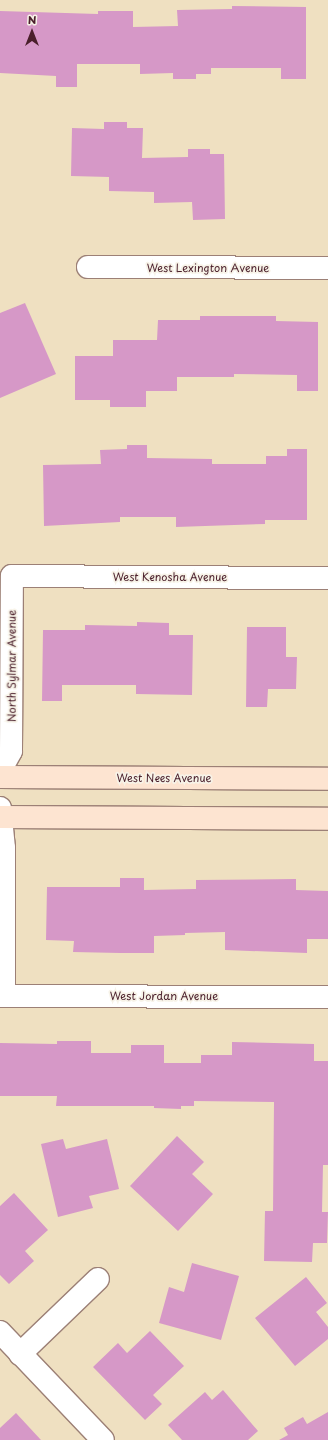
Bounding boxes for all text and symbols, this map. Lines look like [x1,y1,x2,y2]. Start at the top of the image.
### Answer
text: N [28,11,36,28]
north arrow [12,12,52,52]
street label: West Lexington Avenue [148,261,268,275]
street label: West Kenosha Avenue [113,570,227,584]
street label: North Sylmar Avenue [5,609,19,723]
street label: West Nees Avenue [116,771,212,785]
street label: West Jordan Avenue [110,989,218,1003]

